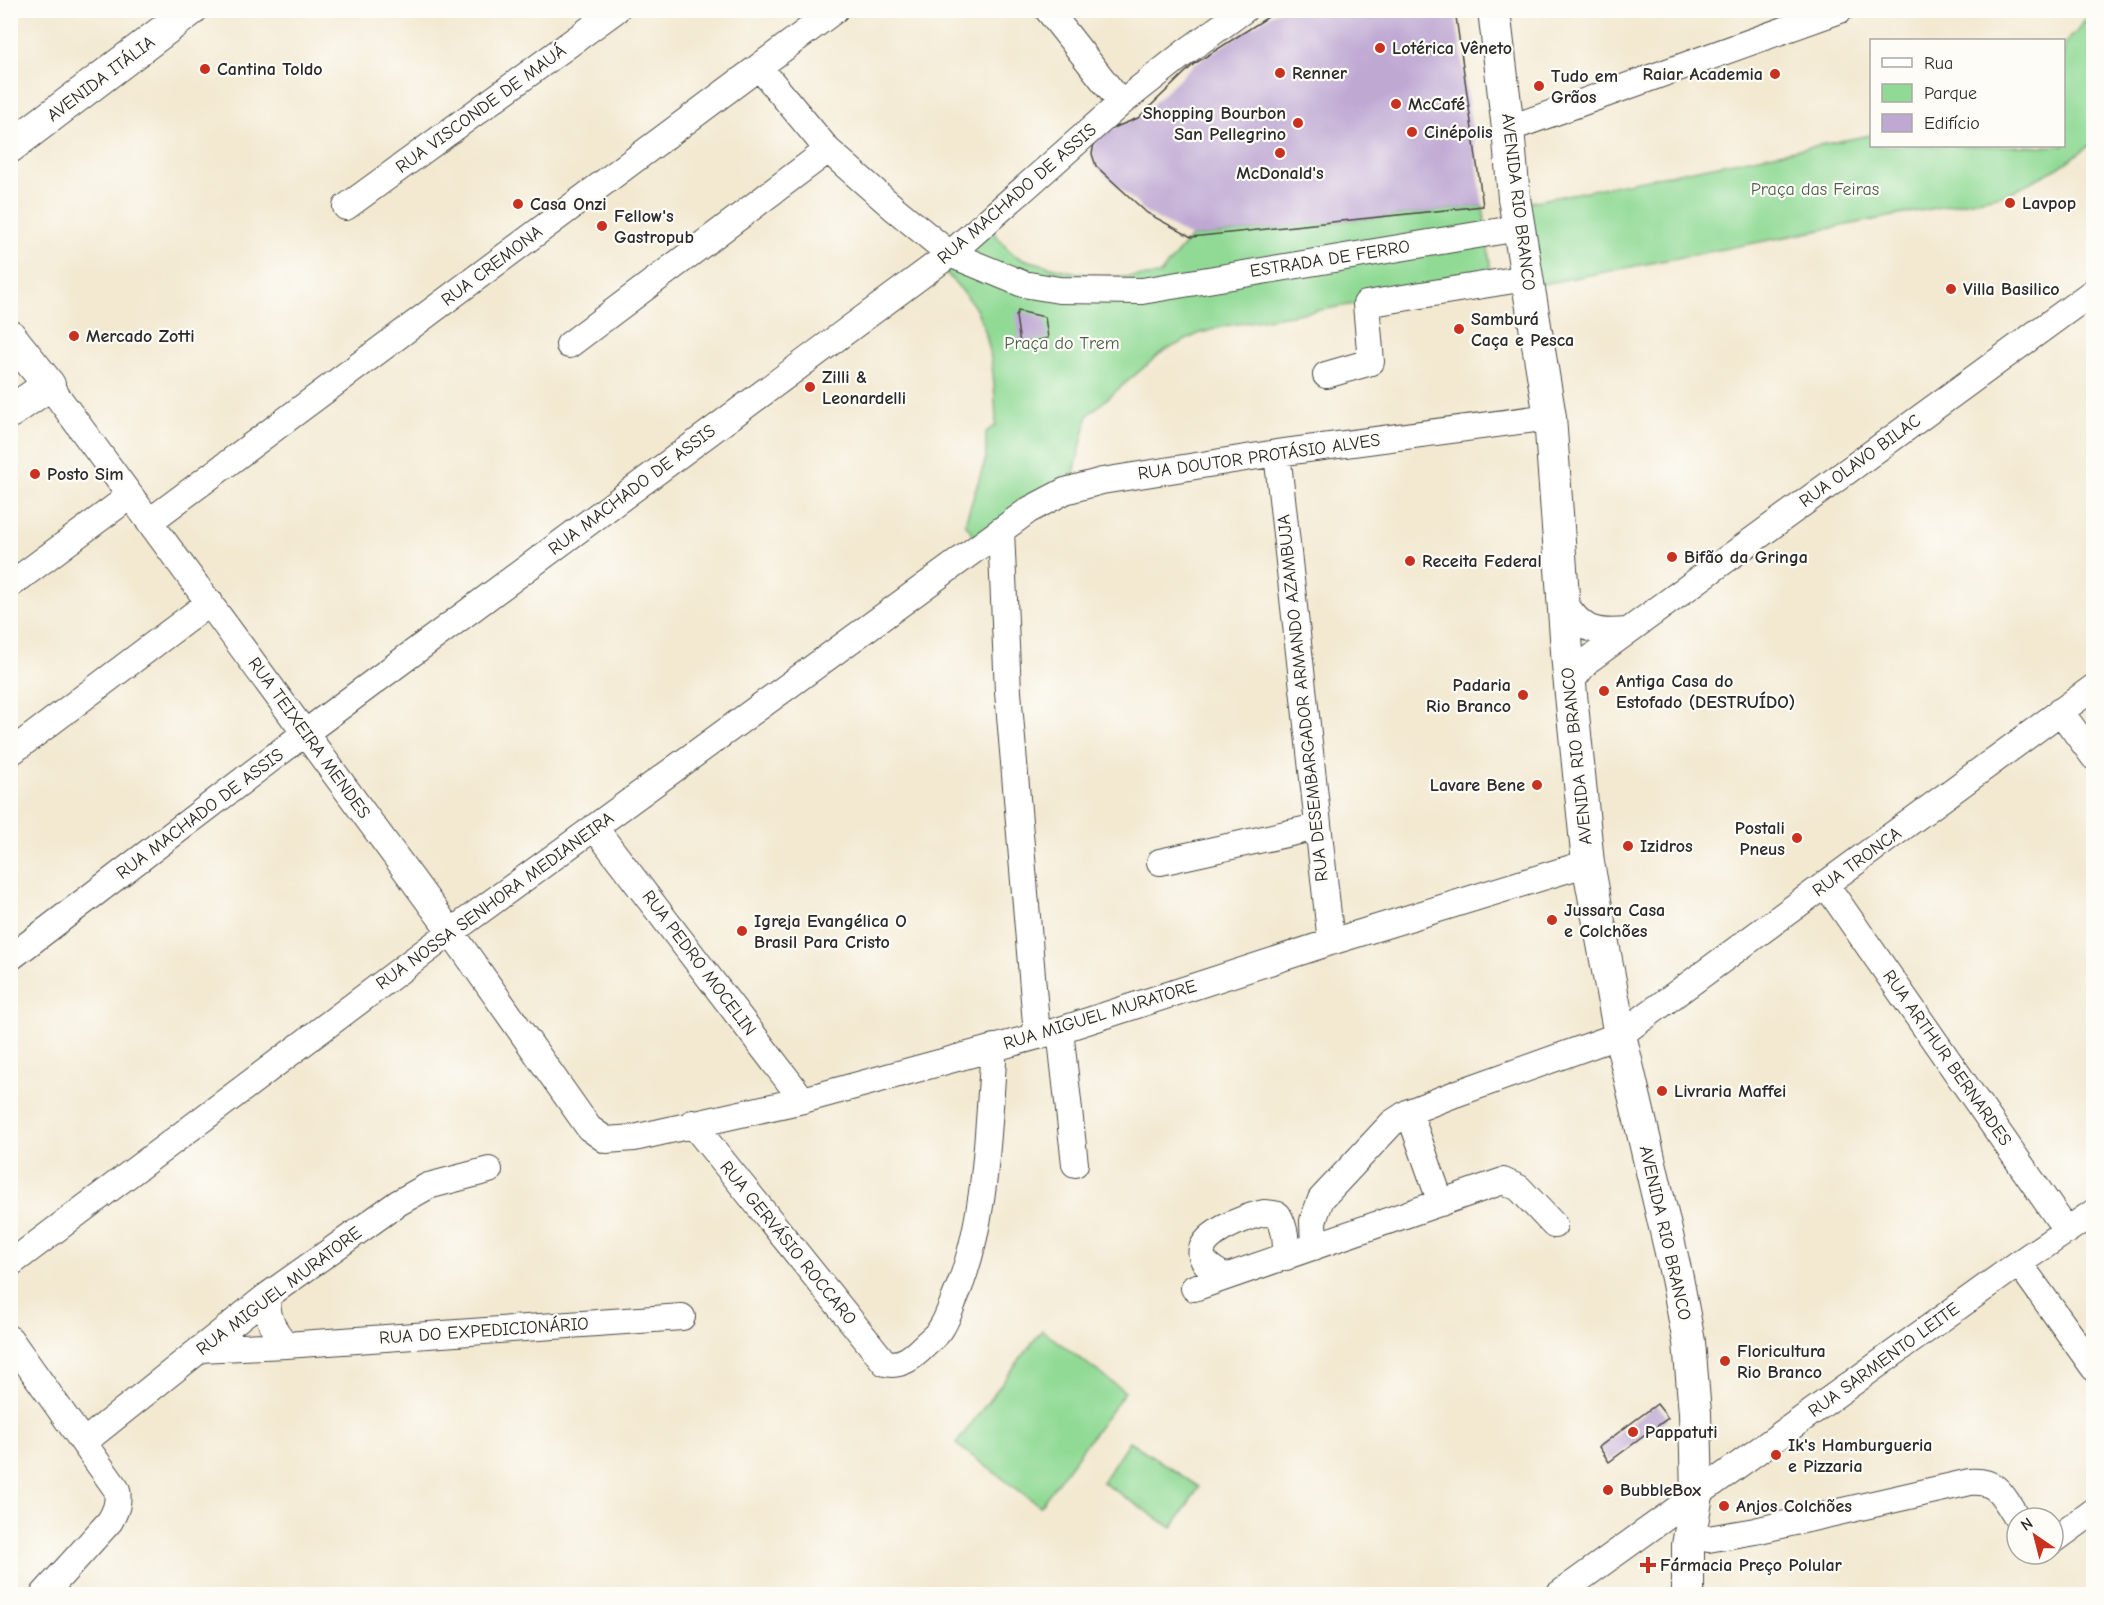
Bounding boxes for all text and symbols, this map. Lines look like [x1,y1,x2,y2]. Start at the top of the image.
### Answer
street label: AVENIDA ITÁLIA [42,31,159,126]
place label: Lotérica Vêneto [1392,38,1512,59]
street label: RUA VISCONDE DE MAUÁ [391,39,570,178]
legend [1870,39,2065,147]
marker: Lotérica Vêneto [1373,41,1387,55]
text: Rua [1924,53,1953,74]
place label: Cantina Toldo [217,59,323,80]
marker: Cantina Toldo [198,62,212,76]
place label: Renner [1292,63,1348,84]
place label: Raiar Academia [1643,64,1763,85]
marker: Renner [1273,66,1287,80]
place label: Tudo em Grãos [1551,66,1618,108]
marker: Raiar Academia [1768,67,1782,81]
marker: Tudo em Grãos [1532,79,1546,93]
text: Parque [1924,83,1977,104]
place label: McCafé [1408,94,1465,115]
marker: McCafé [1389,97,1403,111]
place label: Shopping Bourbon San Pellegrino [1143,103,1286,145]
street label: AVENIDA RIO BRANCO [1497,112,1539,292]
text: Edifício [1924,113,1980,134]
marker: Shopping Bourbon San Pellegrino [1291,116,1305,130]
street label: RUA MACHADO DE ASSIS [933,119,1101,269]
place label: Cinépolis [1424,122,1493,143]
marker: Cinépolis [1405,125,1419,139]
marker: McDonald's [1273,146,1287,160]
place label: McDonald's [1236,163,1324,184]
park label: Praça das Feiras [1751,179,1879,200]
place label: Lavpop [2022,193,2076,214]
place label: Casa Onzi [530,194,607,215]
marker: Lavpop [2003,196,2017,210]
marker: Casa Onzi [511,197,525,211]
place label: Fellow's Gastropub [614,206,694,248]
marker: Fellow's Gastropub [595,219,609,233]
street label: RUA CREMONA [437,221,547,311]
street label: ESTRADA DE FERRO [1249,236,1411,282]
place label: Villa Basilico [1963,279,2060,300]
marker: Villa Basilico [1944,282,1958,296]
place label: Samburá Caça e Pesca [1471,309,1574,351]
marker: Samburá Caça e Pesca [1452,322,1466,336]
place label: Mercado Zotti [86,326,195,347]
marker: Mercado Zotti [67,329,81,343]
park label: Praça do Trem [1004,333,1120,354]
place label: Zilli & Leonardelli [822,367,906,409]
marker: Zilli & Leonardelli [803,380,817,394]
street label: RUA OLAVO BILAC [1795,410,1925,512]
street label: RUA MACHADO DE ASSIS [544,420,720,560]
street label: RUA DOUTOR PROTÁSIO ALVES [1136,429,1382,484]
place label: Posto Sim [47,464,124,485]
marker: Posto Sim [28,467,42,481]
street label: RUA DESEMBARGADOR ARMANDO AZAMBUJA [1273,513,1333,883]
place label: Bifão da Gringa [1684,547,1808,568]
marker: Bifão da Gringa [1665,550,1679,564]
place label: Receita Federal [1422,551,1542,572]
marker: Receita Federal [1403,554,1417,568]
street label: RUA TEIXEIRA MENDES [243,653,375,823]
street label: AVENIDA RIO BRANCO [1557,666,1597,846]
place label: Antiga Casa do Estofado (DESTRUÍDO) [1616,671,1795,713]
place label: Padaria Rio Branco [1426,675,1511,717]
marker: Antiga Casa do Estofado (DESTRUÍDO) [1597,684,1611,698]
marker: Padaria Rio Branco [1516,688,1530,702]
street label: RUA MACHADO DE ASSIS [112,744,288,884]
place label: Lavare Bene [1430,775,1525,796]
marker: Lavare Bene [1530,778,1544,792]
street label: RUA NOSSA SENHORA MEDIANEIRA [372,808,618,994]
place label: Postali Pneus [1735,818,1785,860]
street label: RUA TRONCA [1809,823,1905,901]
marker: Postali Pneus [1790,831,1804,845]
place label: Izidros [1640,836,1693,857]
marker: Izidros [1621,839,1635,853]
street label: RUA PEDRO MOCELIN [638,886,760,1040]
place label: Jussara Casa e Colchões [1564,900,1665,942]
place label: Igreja Evangélica O Brasil Para Cristo [754,911,907,953]
marker: Jussara Casa e Colchões [1545,913,1559,927]
marker: Igreja Evangélica O Brasil Para Cristo [735,924,749,938]
street label: RUA ARTHUR BERNARDES [1878,966,2016,1150]
street label: RUA MIGUEL MURATORE [1001,976,1199,1054]
place label: Livraria Maffei [1674,1081,1786,1102]
marker: Livraria Maffei [1655,1084,1669,1098]
street label: AVENIDA RIO BRANCO [1635,1144,1695,1322]
street label: RUA GERVÁSIO ROCCARO [715,1156,861,1329]
street label: RUA MIGUEL MURATORE [192,1222,366,1360]
street label: RUA SARMENTO LEITE [1804,1298,1964,1422]
street label: RUA DO EXPEDICIONÁRIO [378,1312,589,1349]
place label: Floricultura Rio Branco [1737,1341,1826,1383]
marker: Floricultura Rio Branco [1718,1354,1732,1368]
place label: Pappatuti [1645,1422,1718,1443]
marker: Pappatuti [1626,1425,1640,1439]
place label: Ik's Hamburgueria e Pizzaria [1788,1435,1932,1477]
marker: Ik's Hamburgueria e Pizzaria [1769,1448,1783,1462]
place label: BubbleBox [1620,1480,1701,1501]
marker: BubbleBox [1601,1483,1615,1497]
place label: Anjos Colchões [1736,1496,1852,1517]
marker: Anjos Colchões [1717,1499,1731,1513]
north arrow [2005,1506,2065,1566]
text: N [2018,1514,2036,1535]
place label: Fármacia Preço Polular [1660,1555,1843,1576]
marker: Fármacia Preço Polular [1641,1558,1655,1572]

